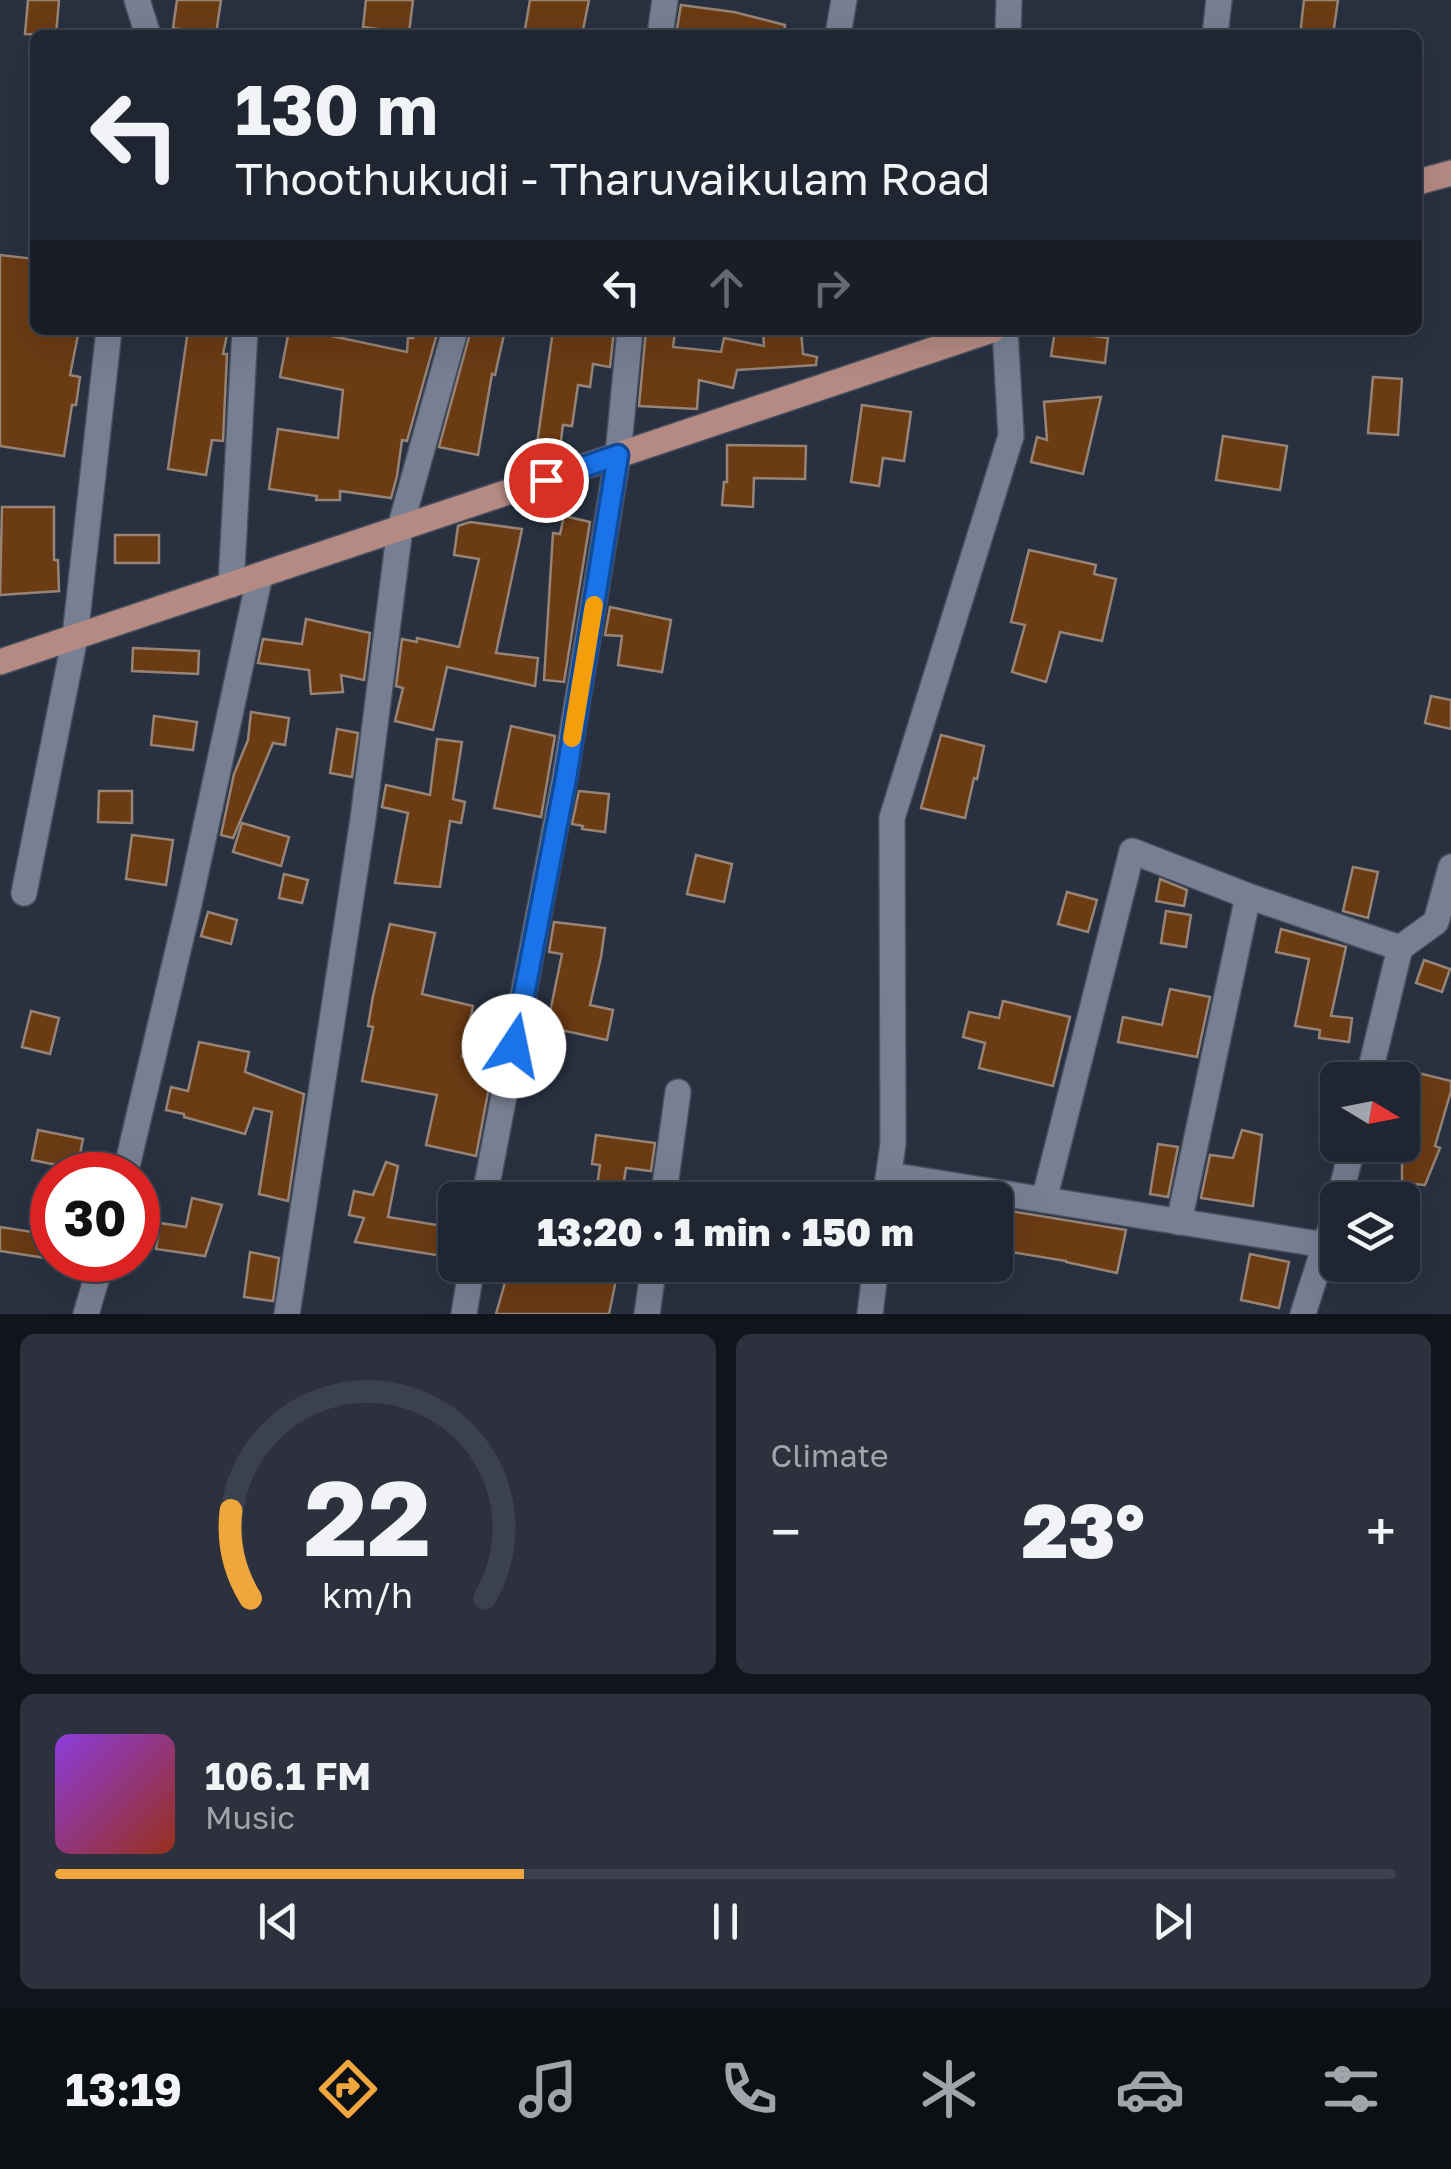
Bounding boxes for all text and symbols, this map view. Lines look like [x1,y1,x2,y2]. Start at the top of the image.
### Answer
text: 130 m [235,66,438,150]
icon: left [70,70,200,200]
text: Thoothukudi - Tharuvaikulam Road [235,151,990,205]
icon: left [594,260,649,315]
icon: ahead [699,260,754,315]
icon: right [804,260,859,315]
pin [504,438,589,523]
icon: arrive [519,453,574,508]
position arrow [462,994,566,1098]
north arrow [1320,1062,1420,1162]
map controls [1320,1062,1420,1282]
speed limit sign: 30 [30,1152,160,1282]
button: layers [1320,1182,1420,1282]
text: 13:20 · 1 min · 150 m [537,1209,914,1254]
text: Climate [771,1436,889,1474]
text: 22 [304,1454,431,1579]
text: 23° [1022,1484,1145,1575]
text: − [771,1498,801,1564]
text: + [1366,1498,1396,1564]
text: km/h [322,1573,413,1616]
text: 106.1 FM [205,1753,371,1798]
text: Music [205,1798,295,1836]
icon: previous [251,1894,306,1949]
icon: pause [698,1894,753,1949]
icon: next [1145,1894,1200,1949]
icon: directions [313,2054,383,2124]
icon: music [513,2054,583,2124]
icon: phone [714,2054,784,2124]
icon: climate [914,2054,984,2124]
icon: car [1115,2054,1185,2124]
icon: filters [1316,2054,1386,2124]
text: 13:19 [65,2062,182,2116]

